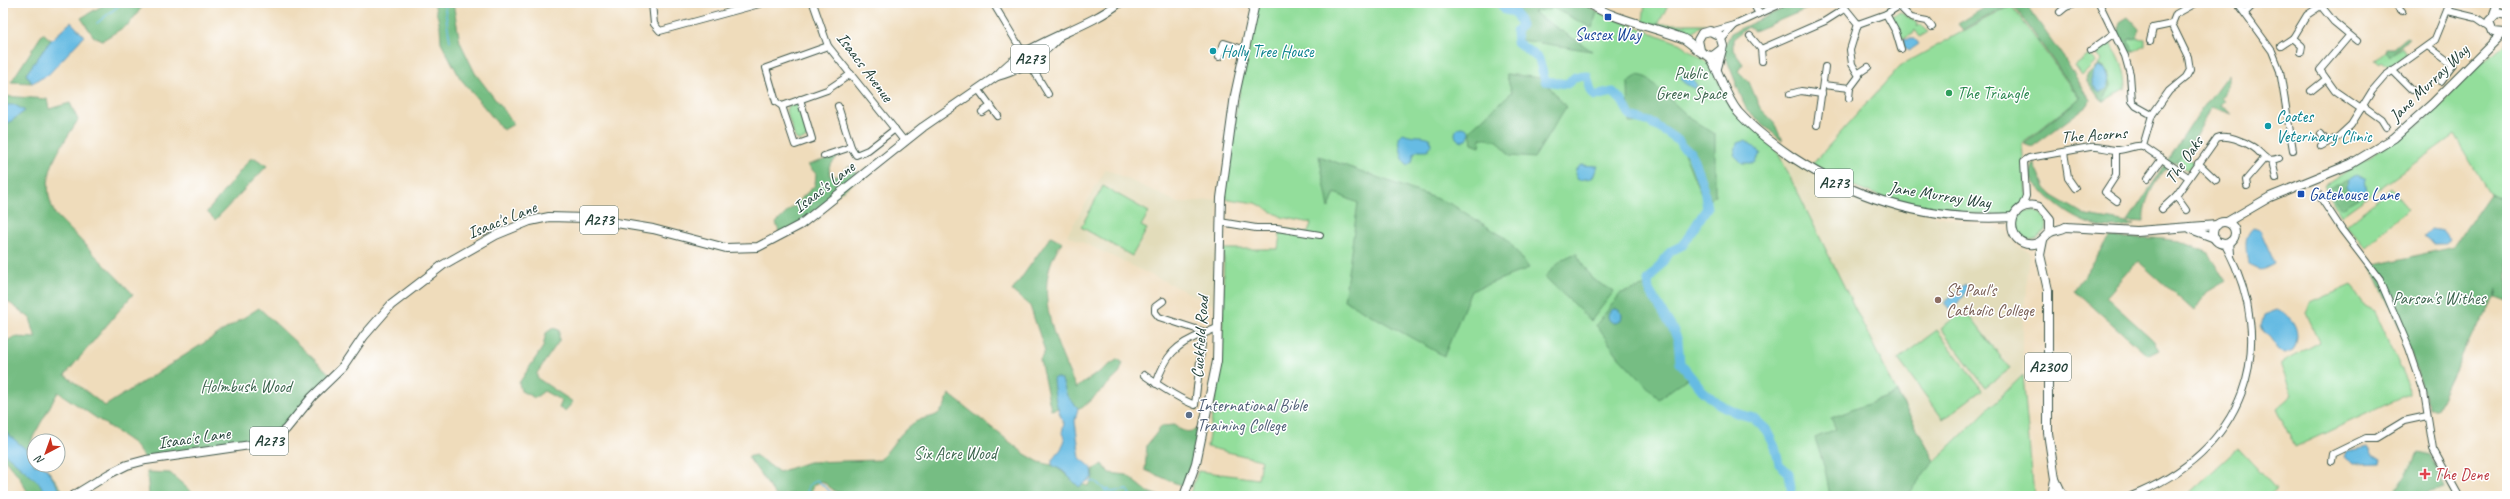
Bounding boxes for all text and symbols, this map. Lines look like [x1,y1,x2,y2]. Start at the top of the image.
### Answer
marker: Sussex Way [1603,12,1613,22]
place label: Sussex Way [1575,24,1642,45]
street label: Isaacs Avenue [832,28,899,107]
street label: Jane Murray Way [2384,39,2474,127]
place label: Holly Tree House [1221,41,1315,62]
road number: A273 [1011,45,1049,73]
marker: Holly Tree House [1208,46,1218,56]
park label: Public Green Space [1656,63,1728,104]
place label: The Triangle [1957,83,2029,104]
marker: The Triangle [1944,88,1954,98]
place label: Cootes Veterinary Clinic [2276,106,2373,147]
marker: Cootes Veterinary Clinic [2263,121,2273,131]
street label: The Acorns [2060,122,2129,148]
street label: The Oaks [2160,131,2209,188]
street label: Isaac's Lane [789,156,860,218]
road number: A273 [1815,169,1853,197]
street label: Jane Murray Way [1887,176,1993,214]
place label: Gatehouse Lane [2309,184,2400,205]
marker: Gatehouse Lane [2296,189,2306,199]
street label: Isaac's Lane [465,196,541,243]
road number: A273 [580,206,618,234]
place label: St Paul's Catholic College [1946,280,2035,321]
park label: Parson's Withes [2393,288,2488,309]
street label: Cuckfield Road [1187,292,1214,379]
marker: St Paul's Catholic College [1933,295,1943,305]
road number: A2300 [2025,353,2071,381]
park label: Holmbush Wood [200,376,294,397]
place label: International Bible Training College [1197,395,1309,436]
marker: International Bible Training College [1184,410,1194,420]
street label: Isaac's Lane [157,422,233,453]
road number: A273 [250,427,288,455]
north arrow [26,433,66,473]
park label: Six Acre Wood [914,443,999,464]
text: N [31,452,47,468]
place label: The Dene [2434,464,2490,485]
marker: The Dene [2419,468,2431,480]

